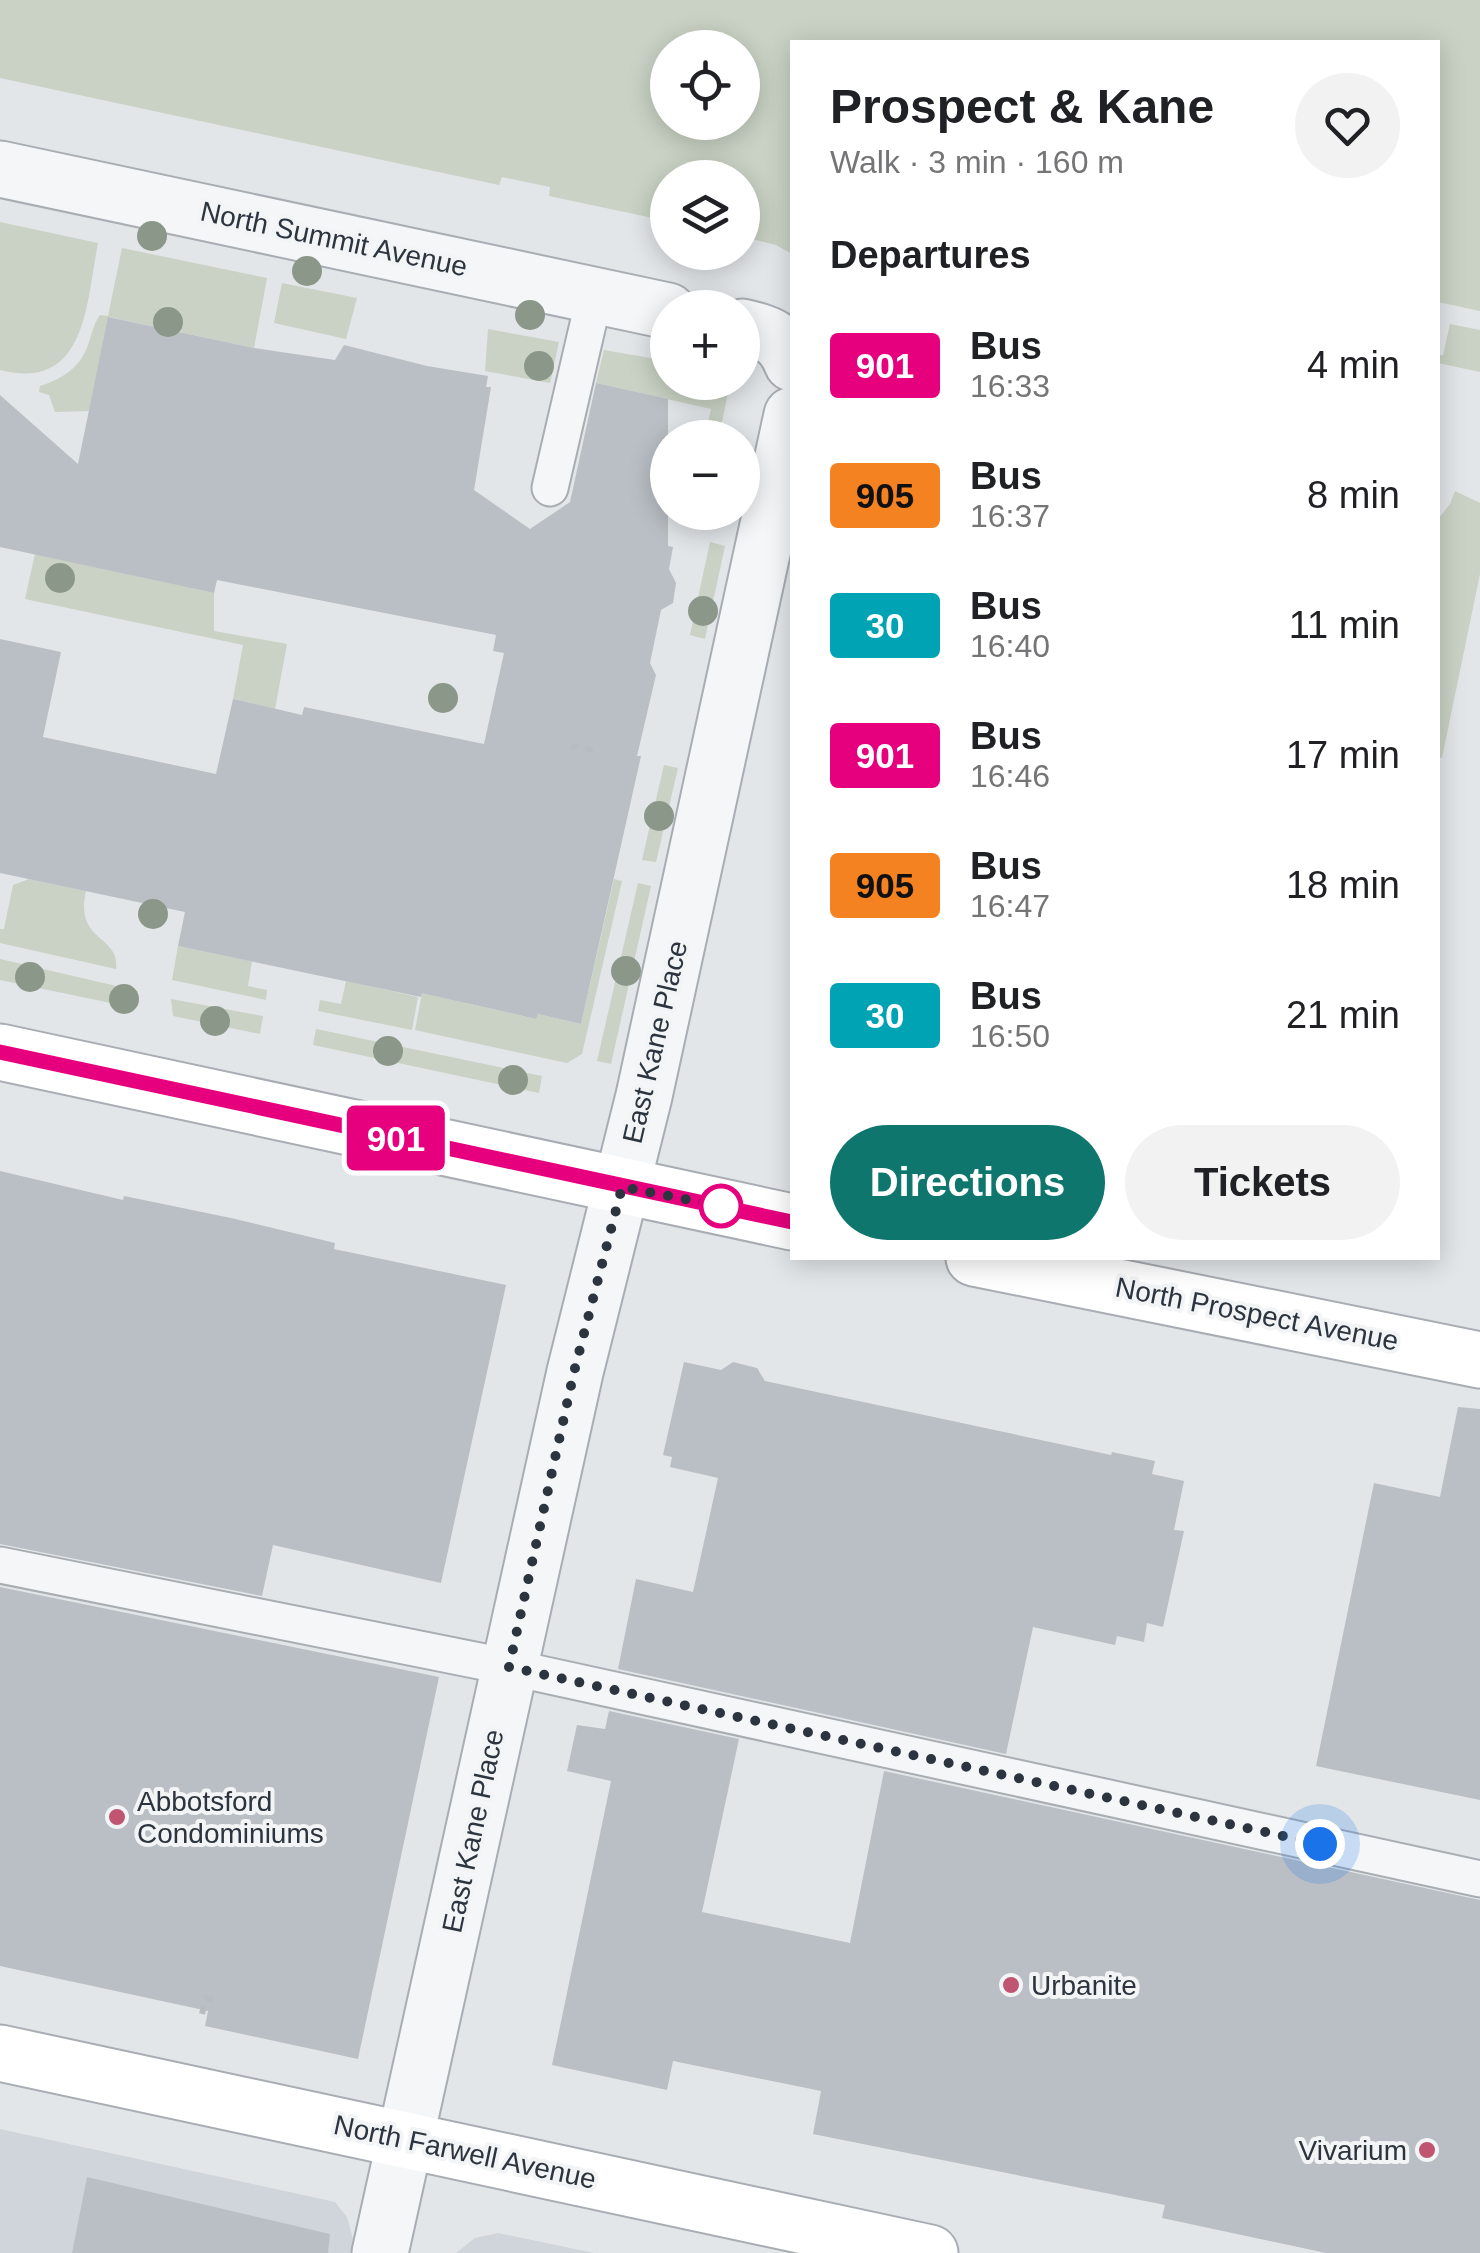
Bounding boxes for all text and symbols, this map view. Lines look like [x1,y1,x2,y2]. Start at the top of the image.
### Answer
map controls [650,30,760,530]
button: locate [650,30,760,140]
button: heart [1295,73,1400,178]
text: Prospect & Kane [830,80,1214,133]
text: Walk · 3 min · 160 m [830,144,1124,180]
button: layers [650,160,760,270]
street label: North Summit Avenue [198,196,470,282]
text: Departures [830,234,1031,276]
button: + [650,290,760,400]
text: Bus [970,325,1042,367]
text: 4 min [1307,344,1400,386]
text: 901 [856,346,914,385]
text: 16:33 [970,368,1050,404]
button: − [650,420,760,530]
text: Bus [970,455,1042,497]
text: 8 min [1307,474,1400,516]
text: 905 [856,476,914,515]
text: 16:37 [970,498,1050,534]
text: Bus [970,585,1042,627]
text: 11 min [1289,604,1400,646]
text: 30 [866,606,904,645]
text: 16:40 [970,628,1050,664]
text: Bus [970,715,1042,757]
text: 17 min [1286,734,1400,776]
text: 901 [856,736,914,775]
text: 16:46 [970,758,1050,794]
text: Bus [970,845,1042,887]
text: 18 min [1286,864,1400,906]
text: 905 [856,866,914,905]
text: 16:47 [970,888,1050,924]
street label: East Kane Place [617,938,693,1146]
text: Bus [970,975,1042,1017]
text: 21 min [1286,994,1400,1036]
text: 30 [866,996,904,1035]
text: 16:50 [970,1018,1050,1054]
line badge: 901 [338,1106,454,1170]
text: 901 [367,1119,425,1158]
button: Directions [830,1125,1105,1240]
button: Tickets [1125,1125,1400,1240]
unlabelled marker [700,1185,742,1227]
street label: North Prospect Avenue [1113,1271,1401,1357]
street label: East Kane Place [436,1727,510,1935]
place label: Abbotsford Condominiums [137,1786,324,1849]
marker: Abbotsford Condominiums [106,1806,128,1828]
your location [1295,1819,1345,1869]
place label: Urbanite [1031,1970,1137,2001]
marker: Urbanite [1000,1974,1022,1996]
street label: North Farwell Avenue [331,2109,599,2195]
place label: Vivarium [1299,2135,1407,2166]
marker: Vivarium [1416,2139,1438,2161]

